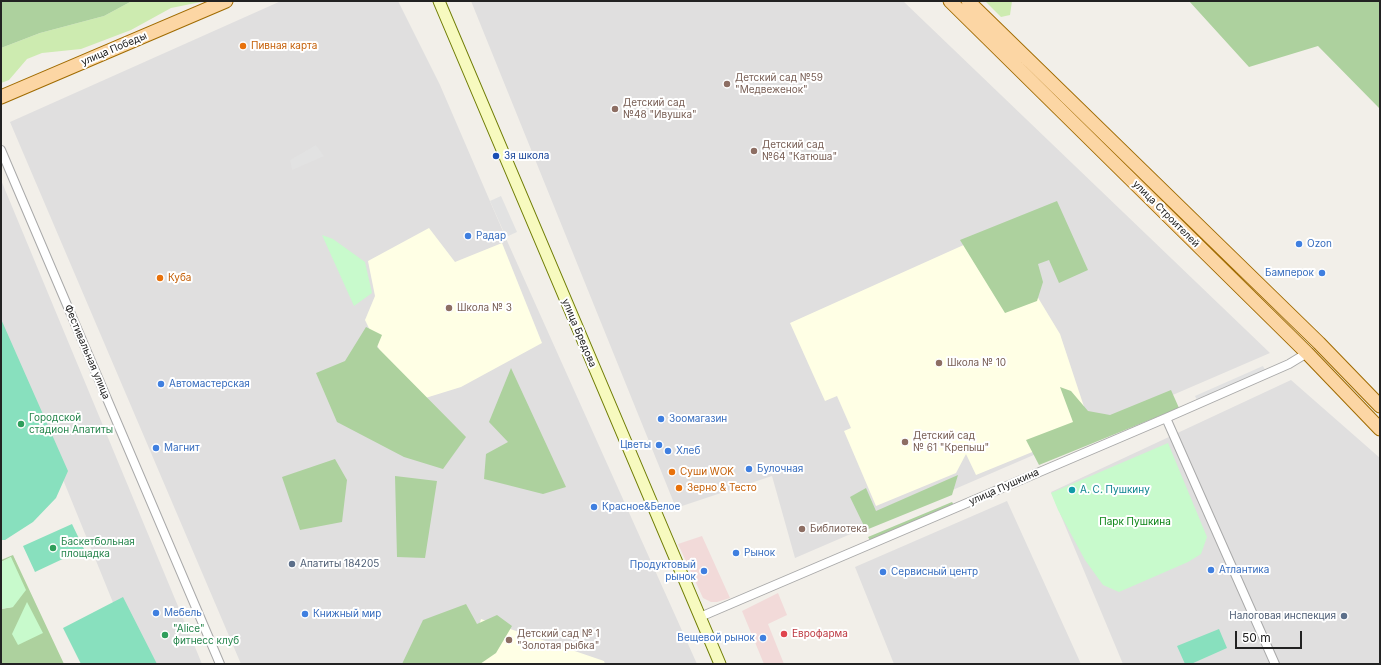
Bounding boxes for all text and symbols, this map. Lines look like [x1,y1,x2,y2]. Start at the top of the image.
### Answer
street label: улица Победы [79,30,149,68]
place label: Пивная карта [251,40,317,52]
marker: Пивная карта [238,41,248,51]
place label: Детский сад №59 "Медвеженок" [735,72,823,96]
marker: Детский сад №59 "Медвеженок" [722,79,732,89]
place label: Детский сад №48 "Ивушка" [623,97,697,120]
marker: Детский сад №48 "Ивушка" [610,104,620,114]
place label: Детский сад №64 "Катюша" [762,139,837,162]
marker: Детский сад №64 "Катюша" [749,146,759,156]
place label: 3я школа [504,150,549,162]
marker: 3я школа [491,151,501,161]
street label: улица Строителей [1130,178,1202,250]
place label: Радар [476,230,506,242]
marker: Радар [463,231,473,241]
place label: Ozon [1307,238,1332,250]
marker: Ozon [1294,239,1304,249]
place label: Бамперок [1265,267,1314,279]
marker: Бамперок [1317,268,1327,278]
place label: Куба [168,272,191,284]
marker: Куба [155,273,165,283]
street label: улица Бредова [559,297,599,369]
place label: Школа № 3 [457,302,512,314]
street label: Фестивальная улица [62,303,112,401]
marker: Школа № 3 [444,303,454,313]
place label: Школа № 10 [947,357,1006,369]
marker: Школа № 10 [934,358,944,368]
place label: Автомастерская [169,378,250,390]
marker: Автомастерская [156,379,166,389]
place label: Городской стадион Апатиты [29,412,113,436]
place label: Зоомагазин [669,413,727,425]
marker: Зоомагазин [656,414,666,424]
marker: Городской стадион Апатиты [16,419,26,429]
place label: Детский сад № 61 "Крепыш" [913,430,989,454]
marker: Детский сад № 61 "Крепыш" [900,437,910,447]
place label: Цветы [620,439,651,451]
marker: Цветы [654,440,664,450]
place label: Магнит [164,442,200,454]
marker: Магнит [151,443,161,453]
place label: Хлеб [676,445,700,457]
marker: Хлеб [663,446,673,456]
place label: Булочная [757,463,803,475]
marker: Булочная [744,464,754,474]
place label: Суши WOK [680,466,734,478]
street label: улица Пушкина [967,466,1041,508]
marker: Суши WOK [667,467,677,477]
place label: Зерно & Тесто [687,482,757,494]
marker: Зерно & Тесто [674,483,684,493]
place label: А. С. Пушкину [1080,484,1150,496]
marker: А. С. Пушкину [1067,485,1077,495]
place label: Красное&Белое [602,501,680,513]
marker: Красное&Белое [589,502,599,512]
park label: Парк Пушкина [1099,516,1171,528]
place label: Библиотека [810,523,867,535]
marker: Библиотека [797,524,807,534]
place label: Баскетбольная площадка [61,536,135,560]
marker: Баскетбольная площадка [48,543,58,553]
place label: Рынок [744,547,775,559]
marker: Рынок [731,548,741,558]
place label: Апатиты 184205 [300,558,379,570]
marker: Апатиты 184205 [287,559,297,569]
place label: Продуктовый рынок [630,559,696,582]
place label: Атлантика [1219,564,1269,576]
marker: Атлантика [1206,565,1216,575]
marker: Продуктовый рынок [699,566,709,576]
place label: Сервисный центр [891,566,978,578]
marker: Сервисный центр [878,567,888,577]
place label: Мебель [164,607,202,619]
marker: Мебель [151,608,161,618]
place label: Книжный мир [313,608,381,620]
marker: Книжный мир [300,609,310,619]
place label: Налоговая инспекция [1229,610,1336,622]
marker: Налоговая инспекция [1339,611,1349,621]
place label: "Alice" фитнесс клуб [173,623,239,646]
scale bar [1237,623,1304,649]
place label: Детский сад № 1 "Золотая рыбка" [517,628,600,652]
place label: Еврофарма [792,628,848,640]
marker: Еврофарма [779,629,789,639]
marker: "Alice" фитнесс клуб [160,630,170,640]
text: 50 m [1242,630,1271,645]
place label: Вещевой рынок [677,632,755,644]
marker: Вещевой рынок [758,633,768,643]
marker: Детский сад № 1 "Золотая рыбка" [504,635,514,645]

